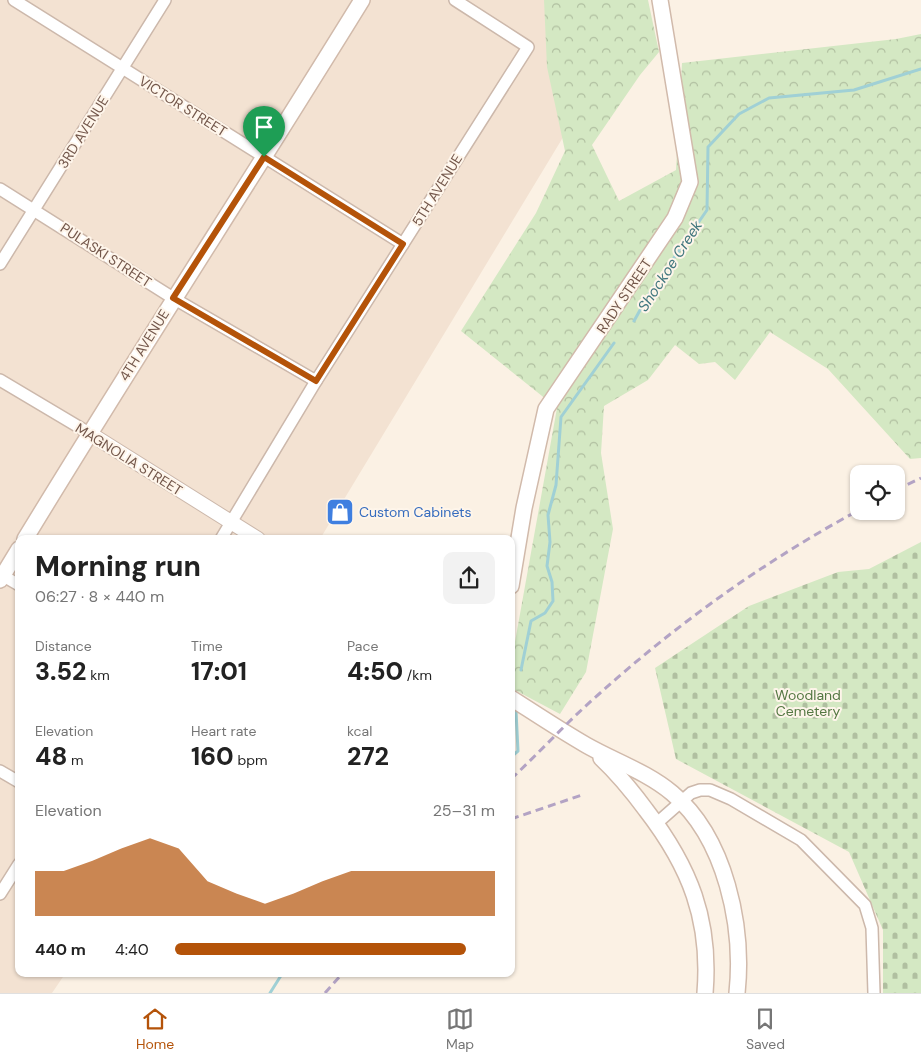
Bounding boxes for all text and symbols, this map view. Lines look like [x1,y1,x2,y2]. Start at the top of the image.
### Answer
street label: VICTOR STREET [136,72,230,140]
street label: 3RD AVENUE [54,92,112,172]
pin [243,106,285,157]
icon: arrive [250,113,278,141]
street label: 5TH AVENUE [408,151,466,229]
water label: Shockoe Creek [633,216,707,315]
street label: PULASKI STREET [57,219,155,291]
street label: RADY STREET [592,255,656,337]
street label: 4TH AVENUE [115,306,173,384]
street label: MAGNOLIA STREET [72,419,186,499]
map controls [850,465,905,520]
button: locate [850,465,905,520]
shop icon: Custom Cabinets [325,497,355,527]
place label: Custom Cabinets [359,503,472,521]
text: Morning run [35,548,201,585]
button: share [443,552,495,604]
text: 06:27 · 8 × 440 m [35,586,164,607]
text: Distance [35,637,92,655]
text: Time [191,637,223,655]
text: Pace [347,637,378,655]
text: 3.52 [35,655,86,688]
text: 17:01 [191,655,247,688]
text: 4:50 [347,655,403,688]
text: km [86,666,110,684]
text: /km [403,666,432,684]
park label: Woodland Cemetery [775,686,841,720]
text: Elevation [35,722,93,740]
text: Heart rate [191,722,256,740]
text: kcal [347,722,372,740]
text: 48 [35,740,67,773]
text: 160 [191,740,234,773]
text: 272 [347,740,389,773]
text: m [67,751,83,769]
text: bpm [234,751,268,769]
text: Elevation [35,800,102,821]
text: 25–31 m [433,800,495,821]
text: 440 m [35,939,86,960]
text: 4:40 [115,939,149,960]
tab: Home [136,1005,174,1053]
tab: Map [446,1005,474,1053]
tab: Saved [746,1005,785,1053]

